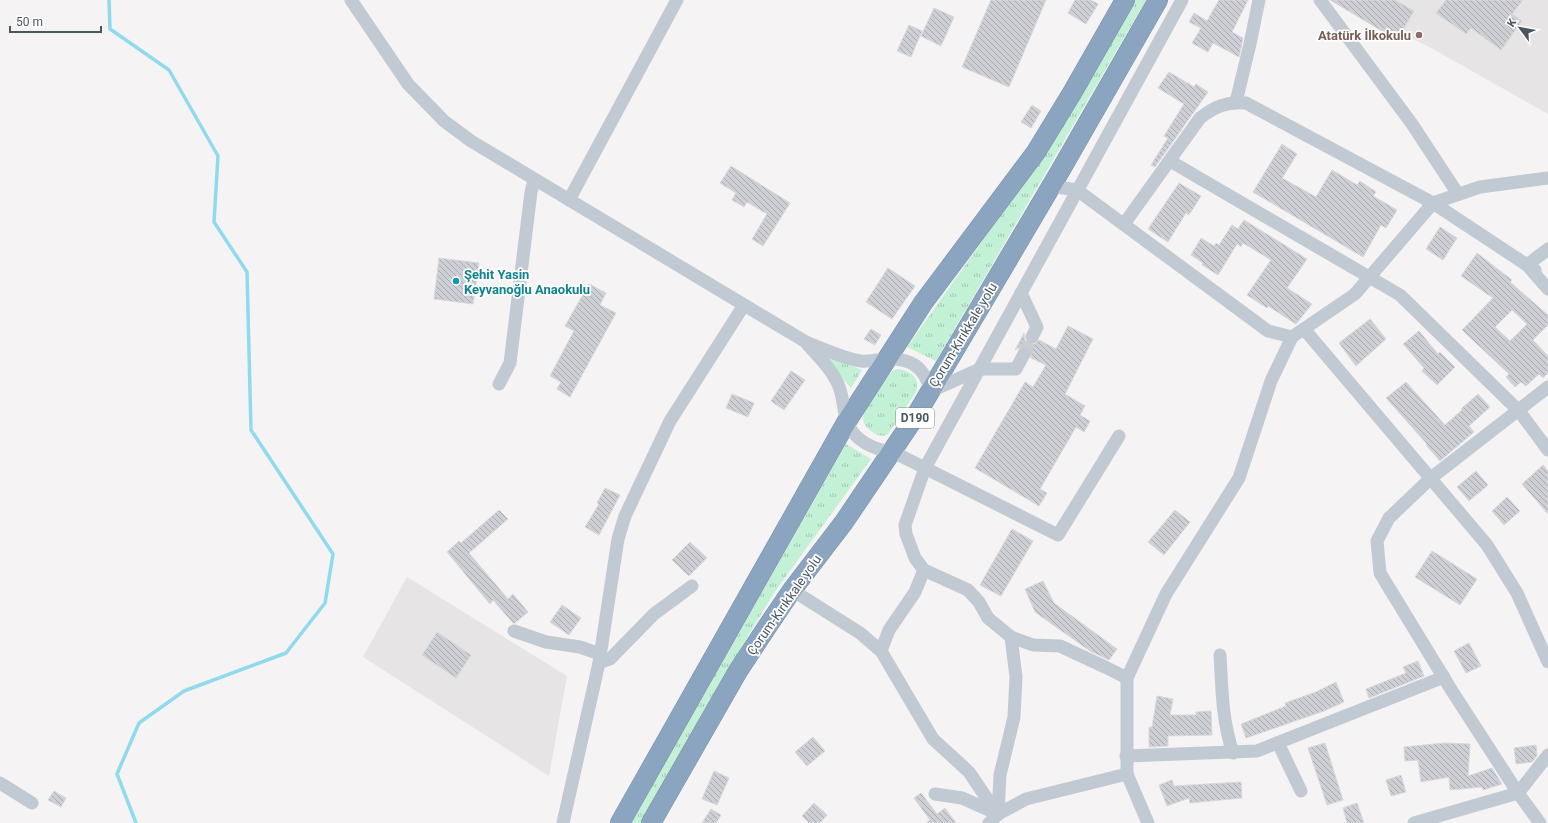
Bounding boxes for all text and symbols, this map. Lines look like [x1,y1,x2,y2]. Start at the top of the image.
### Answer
scale bar [10,8,101,34]
north arrow [1500,8,1540,48]
text: 50 m [16,15,43,29]
text: K [1505,16,1520,29]
place label: Atatürk İlkokulu [1318,28,1411,43]
marker: Atatürk İlkokulu [1414,30,1424,40]
place label: Şehit Yasin Keyvanoğlu Anaokulu [464,267,590,297]
marker: Şehit Yasin Keyvanoğlu Anaokulu [451,276,461,286]
street label: Çorum-Kırıkkale yolu [926,280,1000,390]
road number: D190 [896,408,934,428]
street label: Çorum-Kırıkkale yolu [744,552,824,658]

